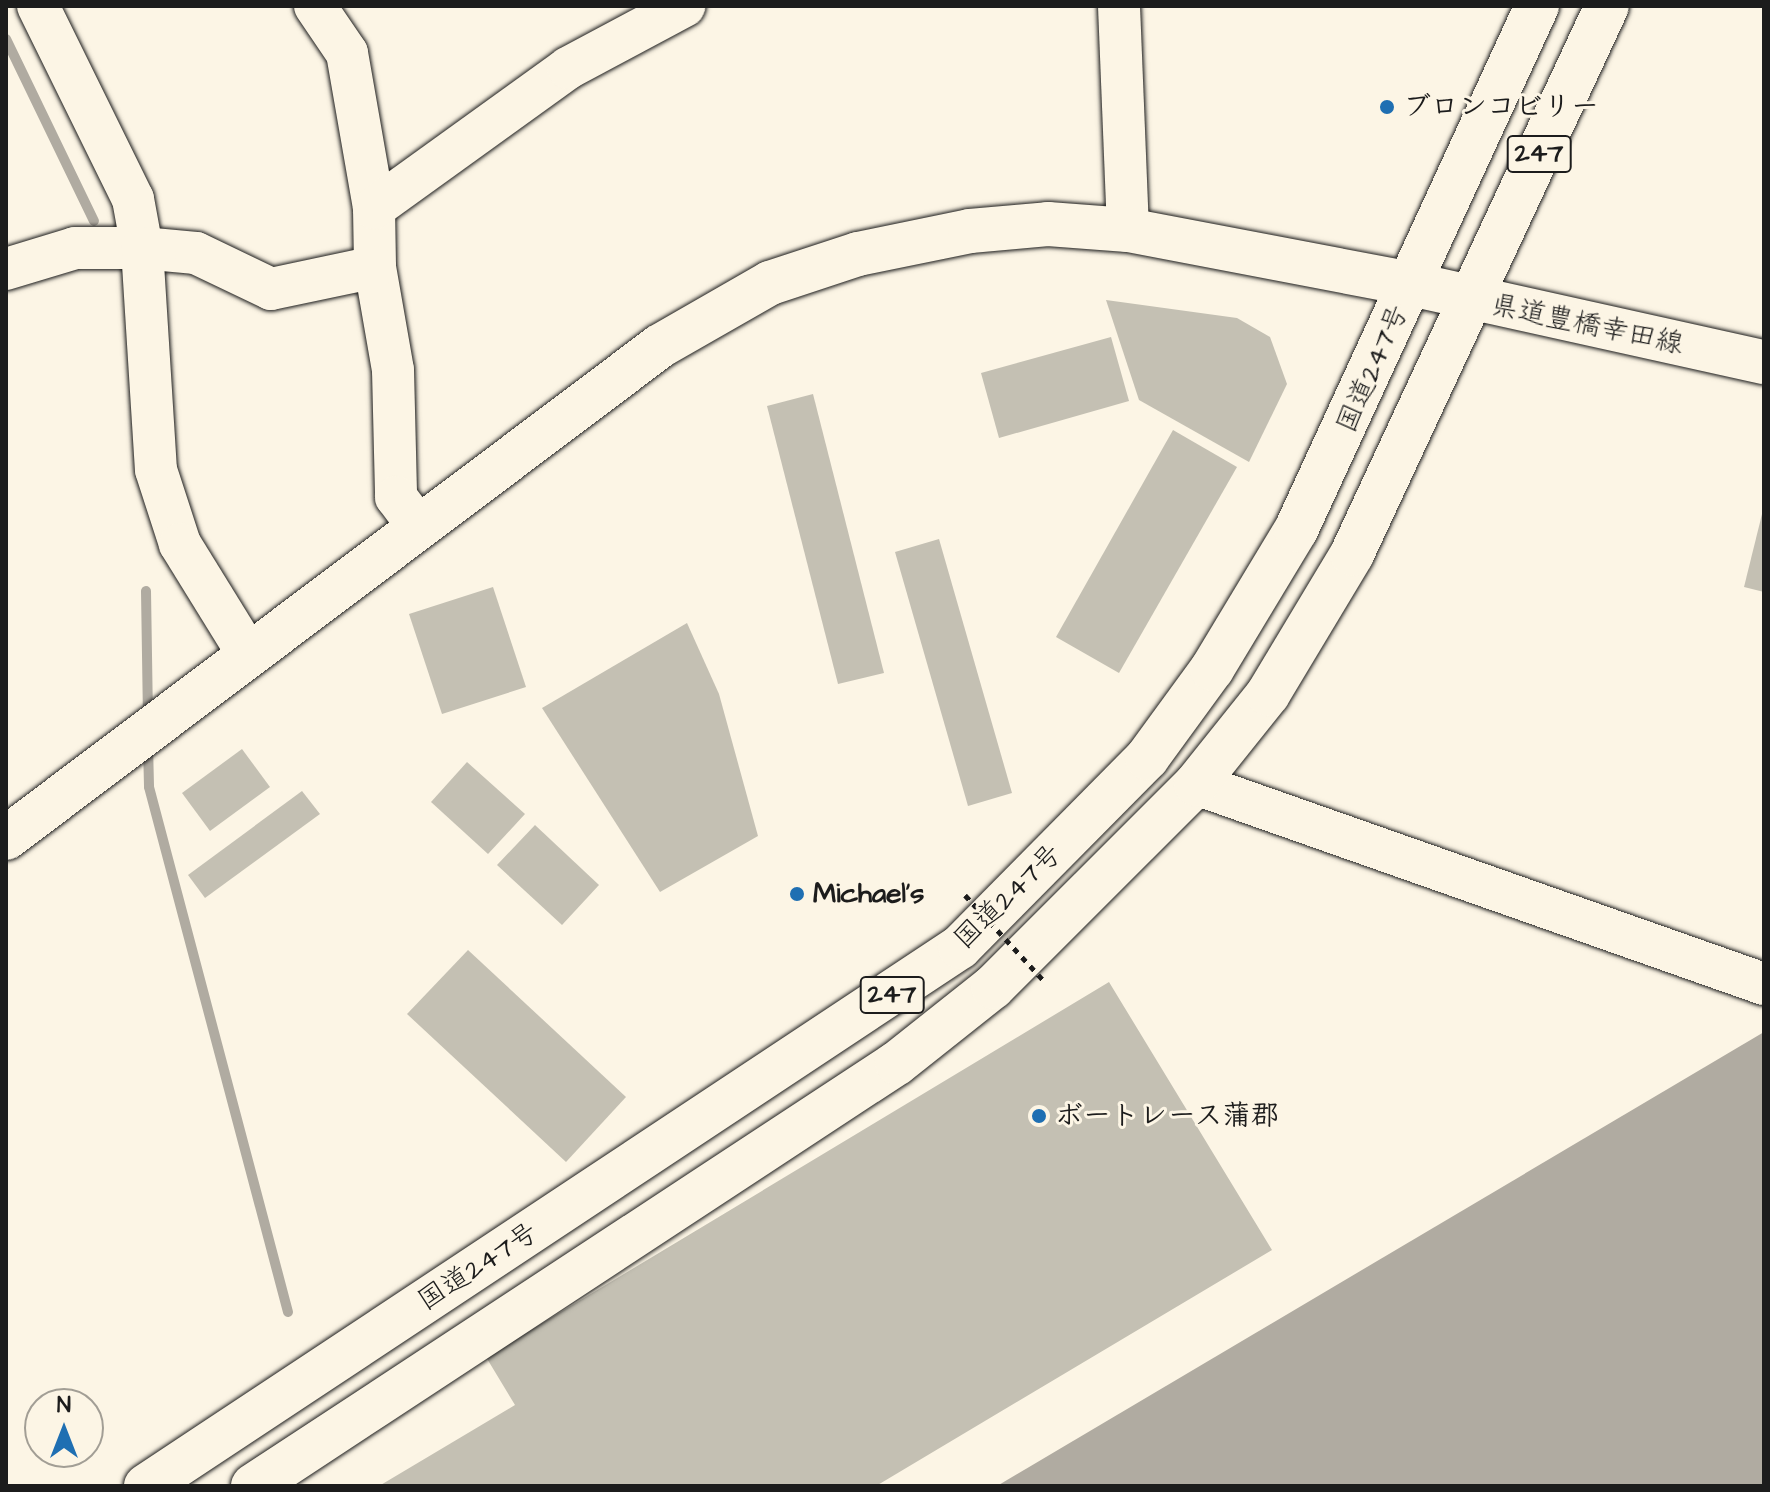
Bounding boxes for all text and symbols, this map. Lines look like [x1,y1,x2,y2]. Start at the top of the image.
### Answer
place label: ブロンコビリー [1403,90,1599,124]
marker: ブロンコビリー [1378,98,1396,116]
road number: 247 [1505,132,1573,176]
street label: 県道豊橋幸田線 [1488,288,1686,362]
street label: 国道247号 [1330,300,1416,438]
street label: 国道247号 [947,838,1069,956]
place label: Michael's [813,877,924,911]
marker: Michael's [788,885,806,903]
road number: 247 [858,973,926,1017]
place label: ボートレース蒲郡 [1055,1099,1280,1133]
marker: ボートレース蒲郡 [1030,1107,1048,1125]
street label: 国道247号 [412,1216,544,1318]
north arrow [24,1388,104,1468]
text: N [57,1390,71,1421]

